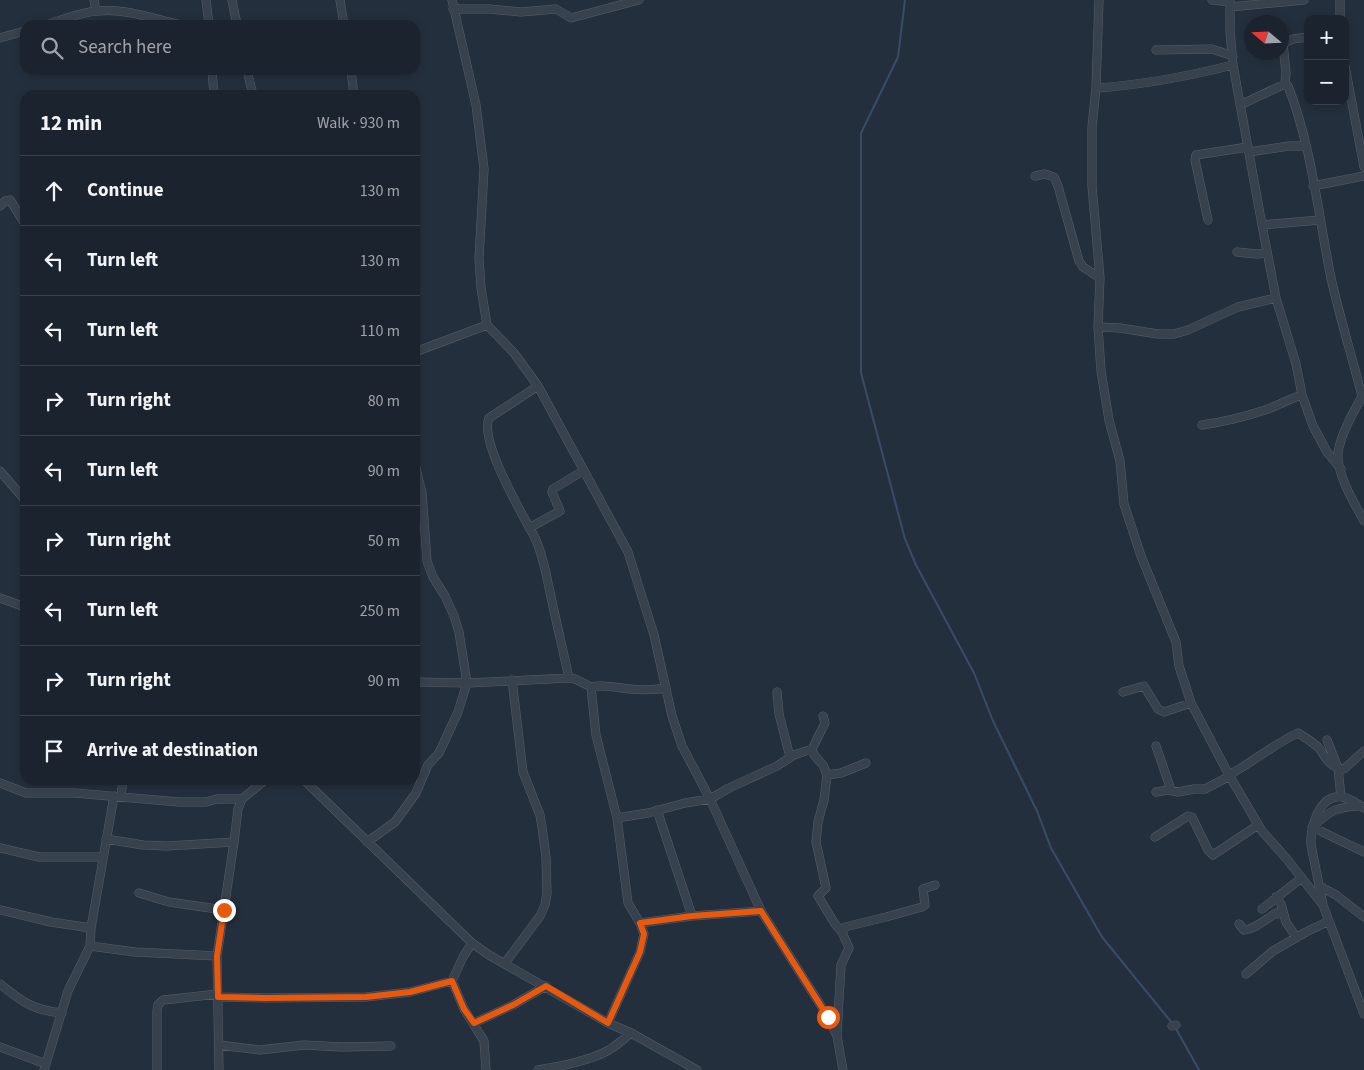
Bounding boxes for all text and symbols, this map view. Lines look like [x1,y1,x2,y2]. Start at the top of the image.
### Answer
north arrow [1244,15,1289,60]
map controls [1304,15,1349,105]
button: + [1304,15,1349,60]
search box [20,20,420,75]
icon: search [38,34,66,62]
text: Search here [78,34,172,61]
button: − [1304,60,1349,105]
text: 12 min [40,108,102,138]
text: Walk · 930 m [317,112,400,134]
icon: ahead [40,177,68,205]
text: Continue [87,177,164,204]
text: 130 m [360,180,400,202]
icon: left [40,247,68,275]
text: Turn left [87,247,158,274]
text: 130 m [360,250,400,272]
icon: left [40,317,68,345]
text: Turn left [87,317,158,344]
text: 110 m [360,320,400,342]
icon: right [40,387,68,415]
text: Turn right [87,387,171,414]
text: 80 m [368,390,400,412]
icon: left [40,457,68,485]
text: Turn left [87,457,158,484]
text: 90 m [368,460,400,482]
icon: right [40,527,68,555]
text: Turn right [87,527,171,554]
text: 50 m [368,530,400,552]
icon: left [40,597,68,625]
text: Turn left [87,597,158,624]
text: 250 m [360,600,400,622]
icon: right [40,667,68,695]
text: Turn right [87,667,171,694]
text: 90 m [368,670,400,692]
icon: arrive [40,737,68,765]
text: Arrive at destination [87,737,258,764]
route end [213,899,236,922]
route start [817,1006,840,1029]

